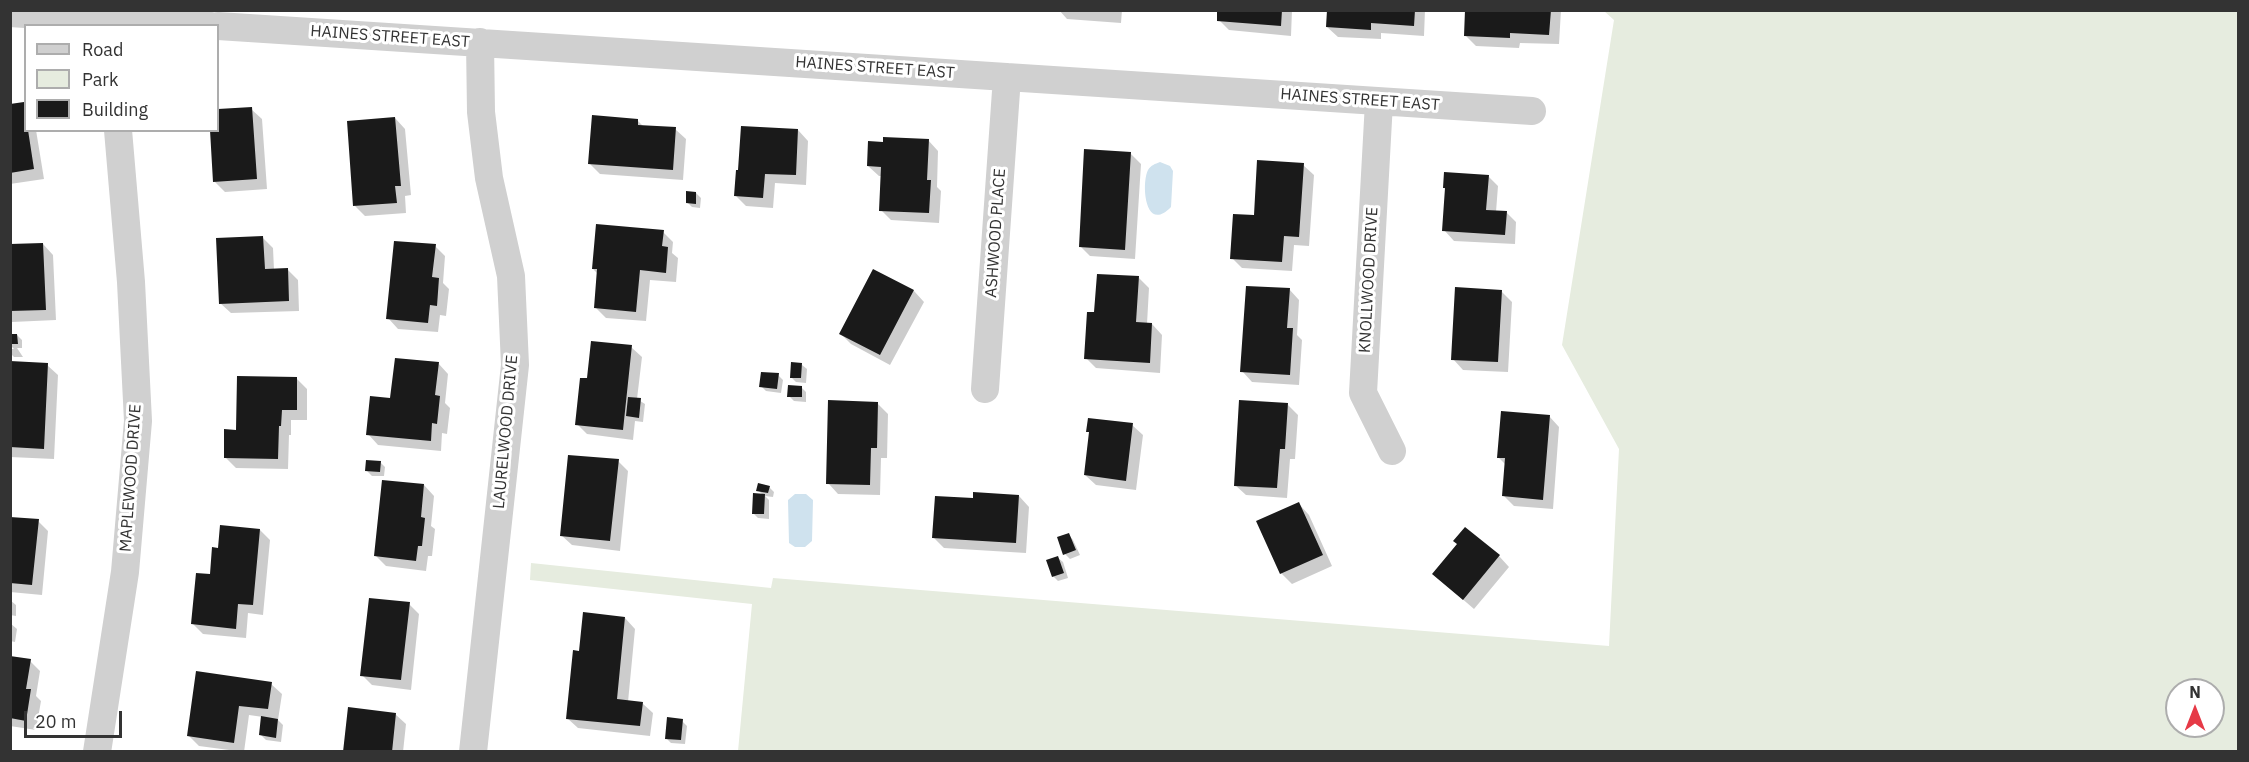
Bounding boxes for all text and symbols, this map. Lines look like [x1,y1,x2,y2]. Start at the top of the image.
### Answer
street label: HAINES STREET EAST [310,22,470,52]
legend [24,24,219,132]
text: Road [82,38,123,61]
street label: HAINES STREET EAST [795,53,955,83]
text: Park [82,68,118,91]
street label: HAINES STREET EAST [1280,85,1440,115]
text: Building [82,98,148,121]
street label: ASHWOOD PLACE [982,168,1010,298]
street label: KNOLLWOOD DRIVE [1356,206,1382,354]
street label: LAURELWOOD DRIVE [490,354,522,510]
street label: MAPLEWOOD DRIVE [116,403,146,553]
north arrow [2165,678,2225,738]
text: N [2189,682,2201,702]
scale bar [27,699,124,737]
text: 20 m [35,710,77,733]

